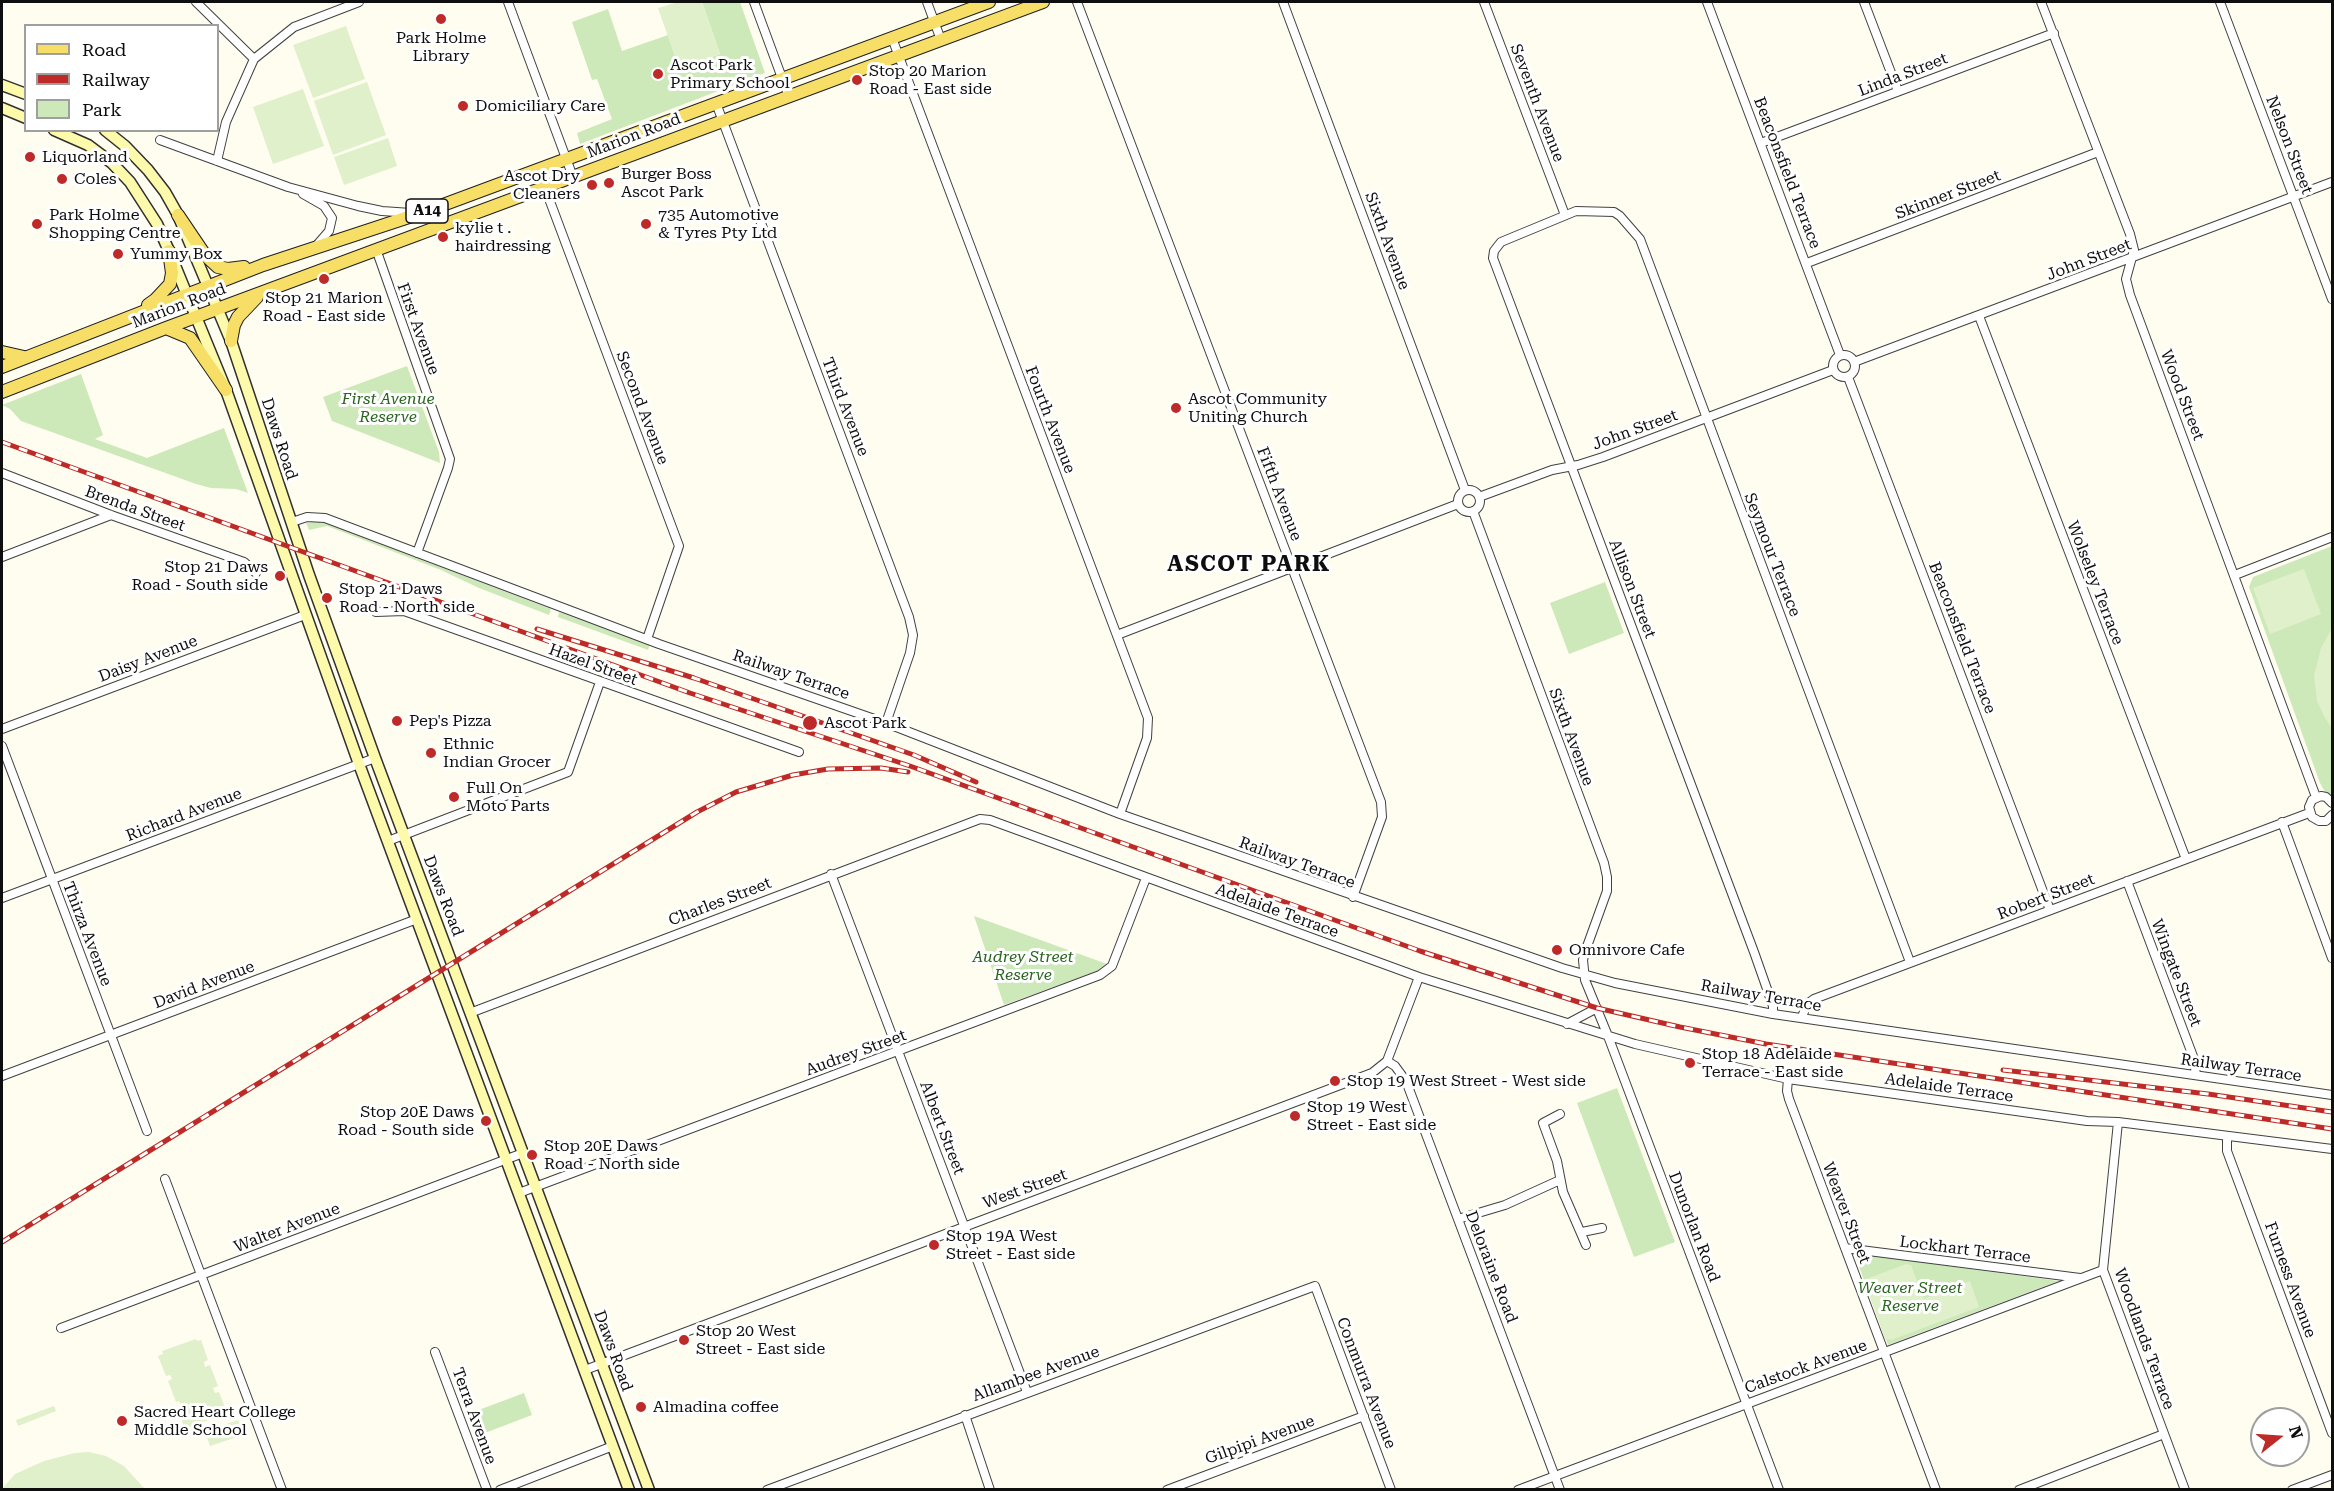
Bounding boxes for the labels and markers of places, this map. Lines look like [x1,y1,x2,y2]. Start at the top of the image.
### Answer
marker: Park Holme Library [434,12,448,26]
place label: Park Holme Library [396,28,486,66]
place label: Ascot Park Primary School [670,55,790,93]
place label: Stop 20 Marion Road - East side [869,61,992,99]
marker: Ascot Park Primary School [651,67,665,81]
marker: Stop 20 Marion Road - East side [850,73,864,87]
place label: Domiciliary Care [475,96,605,116]
marker: Domiciliary Care [456,99,470,113]
place label: Liquorland [42,147,128,167]
marker: Liquorland [23,150,37,164]
place label: Burger Boss Ascot Park [621,164,712,202]
place label: Ascot Dry Cleaners [504,166,580,204]
place label: Coles [74,169,117,189]
marker: Coles [55,172,69,186]
marker: Burger Boss Ascot Park [602,176,616,190]
marker: Ascot Dry Cleaners [585,178,599,192]
place label: Park Holme Shopping Centre [49,205,180,243]
place label: 735 Automotive & Tyres Pty Ltd [658,205,779,243]
marker: Park Holme Shopping Centre [30,217,44,231]
marker: 735 Automotive & Tyres Pty Ltd [639,217,653,231]
place label: kylie t . hairdressing [455,218,551,256]
marker: kylie t . hairdressing [436,230,450,244]
place label: Yummy Box [130,244,222,264]
marker: Yummy Box [111,247,125,261]
marker: Stop 21 Marion Road - East side [317,272,331,286]
place label: Stop 21 Marion Road - East side [263,288,385,326]
place label: Ascot Community Uniting Church [1188,389,1327,427]
marker: Ascot Community Uniting Church [1169,401,1183,415]
place label: Stop 21 Daws Road - South side [131,557,268,595]
marker: Stop 21 Daws Road - South side [273,569,287,583]
place label: Stop 21 Daws Road - North side [339,579,475,617]
marker: Stop 21 Daws Road - North side [320,591,334,605]
place label: Pep's Pizza [409,711,492,731]
place label: Ascot Park [824,713,907,733]
marker: Pep's Pizza [390,714,404,728]
marker: Ascot Park [801,714,819,732]
place label: Ethnic Indian Grocer [443,734,551,772]
marker: Ethnic Indian Grocer [424,746,438,760]
place label: Full On Moto Parts [466,778,550,816]
marker: Full On Moto Parts [447,790,461,804]
place label: Omnivore Cafe [1569,940,1685,960]
marker: Omnivore Cafe [1550,943,1564,957]
place label: Stop 18 Adelaide Terrace - East side [1702,1044,1843,1082]
marker: Stop 18 Adelaide Terrace - East side [1683,1056,1697,1070]
place label: Stop 19 West Street - West side [1347,1071,1586,1091]
marker: Stop 19 West Street - West side [1328,1074,1342,1088]
place label: Stop 19 West Street - East side [1307,1097,1436,1135]
place label: Stop 20E Daws Road - South side [337,1102,474,1140]
marker: Stop 19 West Street - East side [1288,1109,1302,1123]
marker: Stop 20E Daws Road - South side [479,1114,493,1128]
place label: Stop 20E Daws Road - North side [544,1136,680,1174]
marker: Stop 20E Daws Road - North side [525,1148,539,1162]
place label: Stop 19A West Street - East side [946,1226,1075,1264]
marker: Stop 19A West Street - East side [927,1238,941,1252]
place label: Stop 20 West Street - East side [696,1321,825,1359]
marker: Stop 20 West Street - East side [677,1333,691,1347]
place label: Almadina coffee [653,1397,779,1417]
marker: Almadina coffee [634,1400,648,1414]
place label: Sacred Heart College Middle School [134,1402,296,1440]
marker: Sacred Heart College Middle School [115,1414,129,1428]

